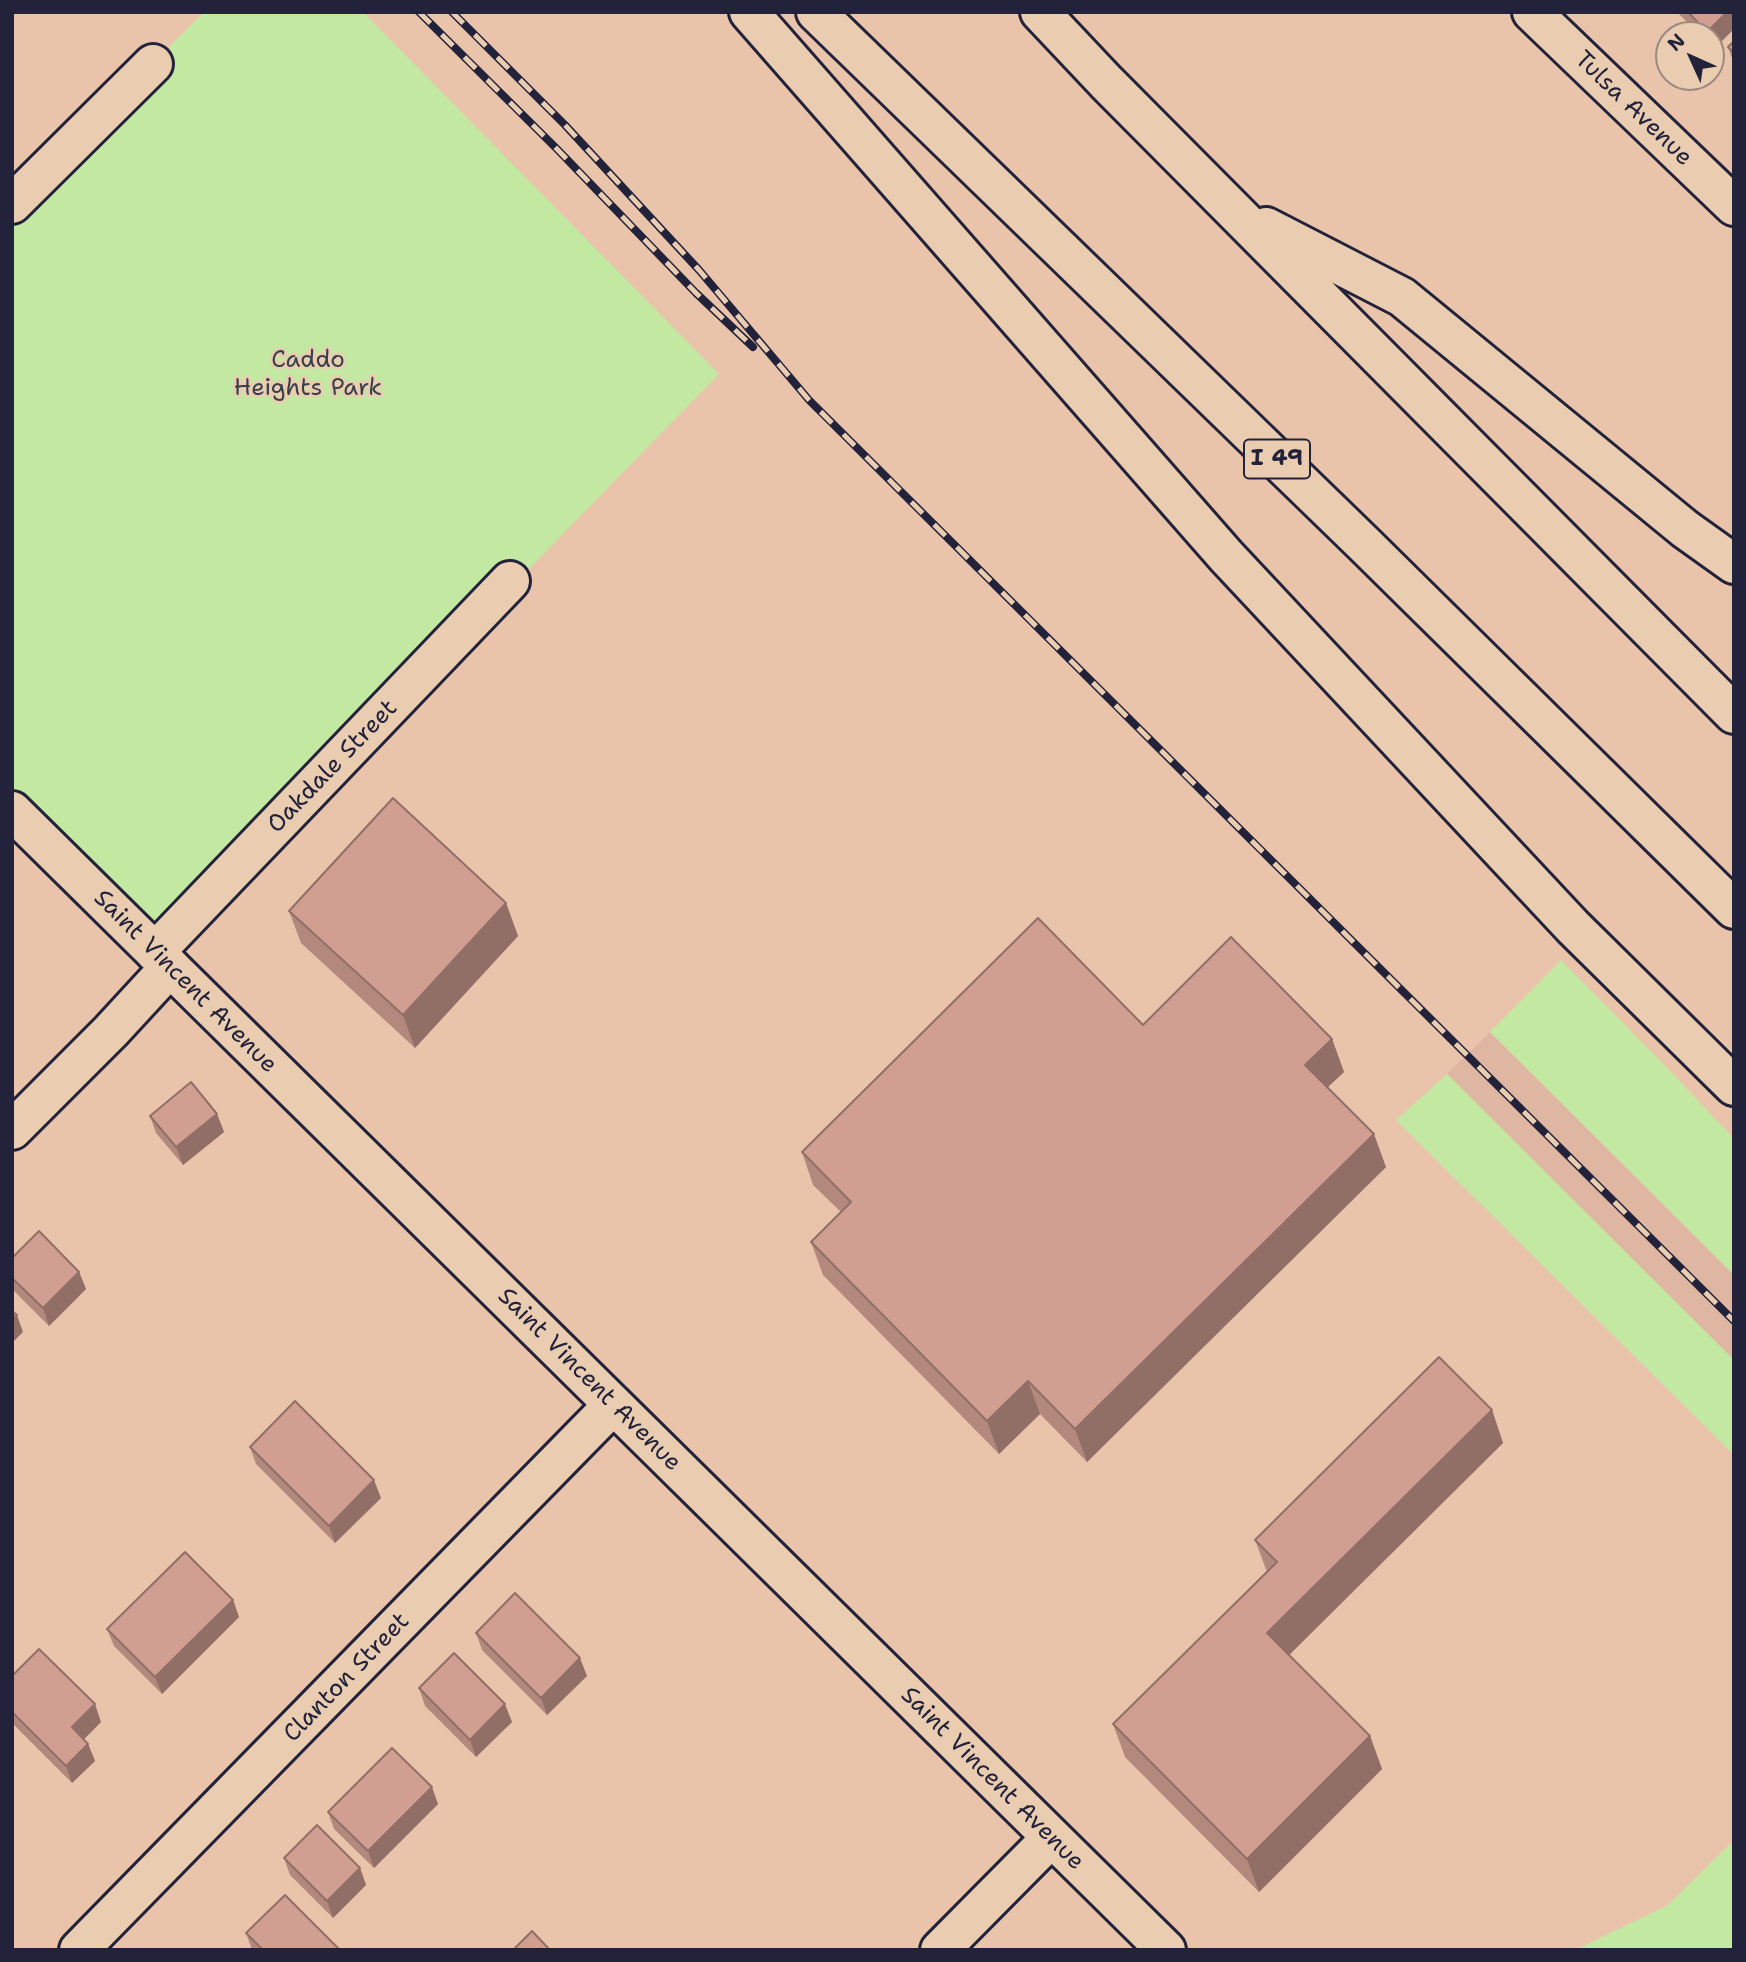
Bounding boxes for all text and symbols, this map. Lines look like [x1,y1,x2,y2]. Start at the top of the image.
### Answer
north arrow [1655,21,1725,91]
text: N [1662,28,1690,56]
street label: Tulsa Avenue [1568,46,1698,172]
park label: Caddo Heights Park [234,347,382,403]
road number: I 49 [1244,440,1310,478]
street label: Oakdale Street [262,694,404,840]
street label: Saint Vincent Avenue [87,884,283,1080]
street label: Saint Vincent Avenue [491,1282,687,1478]
street label: Clanton Street [278,1607,416,1749]
street label: Saint Vincent Avenue [894,1681,1090,1877]

